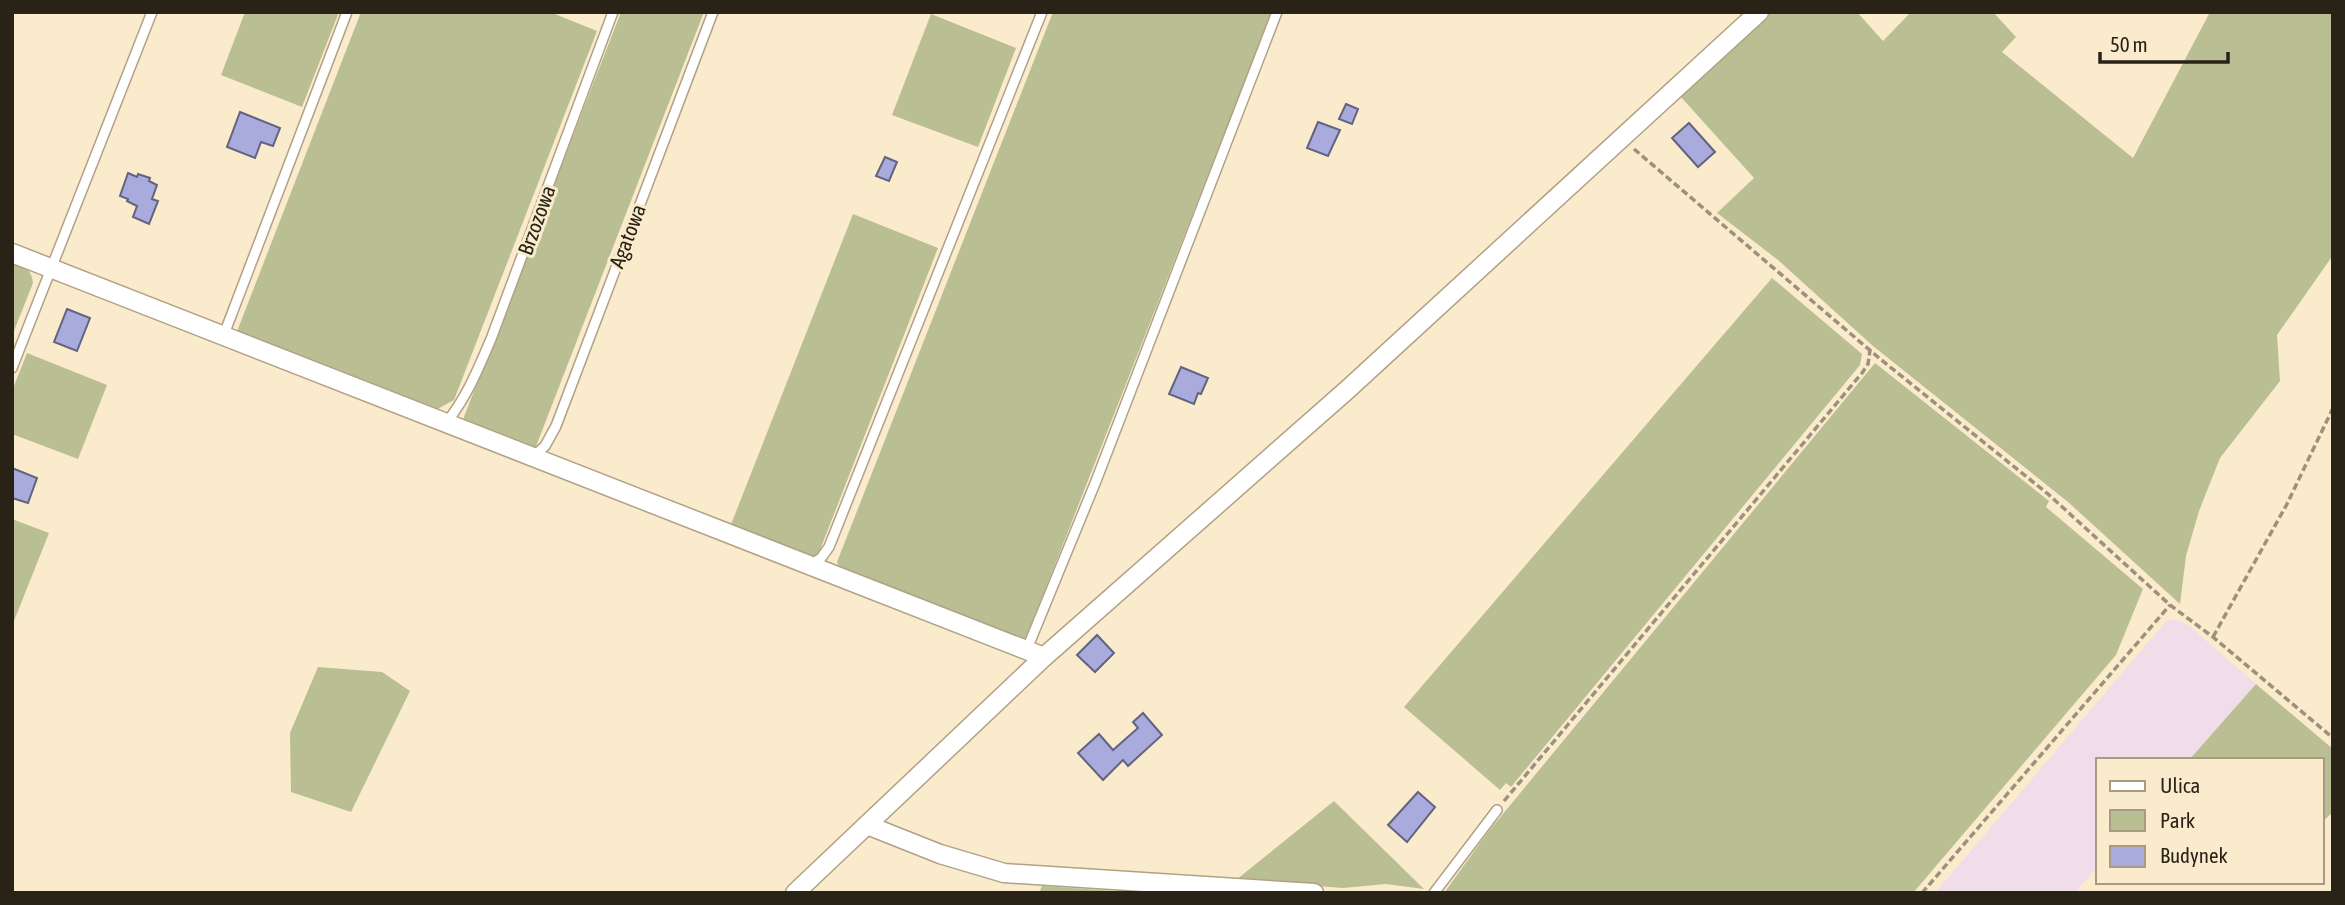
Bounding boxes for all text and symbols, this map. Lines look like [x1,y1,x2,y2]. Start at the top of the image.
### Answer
scale bar [2100,21,2228,65]
text: 50 m [2110,32,2148,56]
street label: Brzozowa [512,182,560,258]
street label: Agatowa [604,201,650,271]
legend [2096,758,2324,884]
text: Ulica [2160,773,2200,797]
text: Park [2160,808,2195,832]
text: Budynek [2160,843,2228,867]

